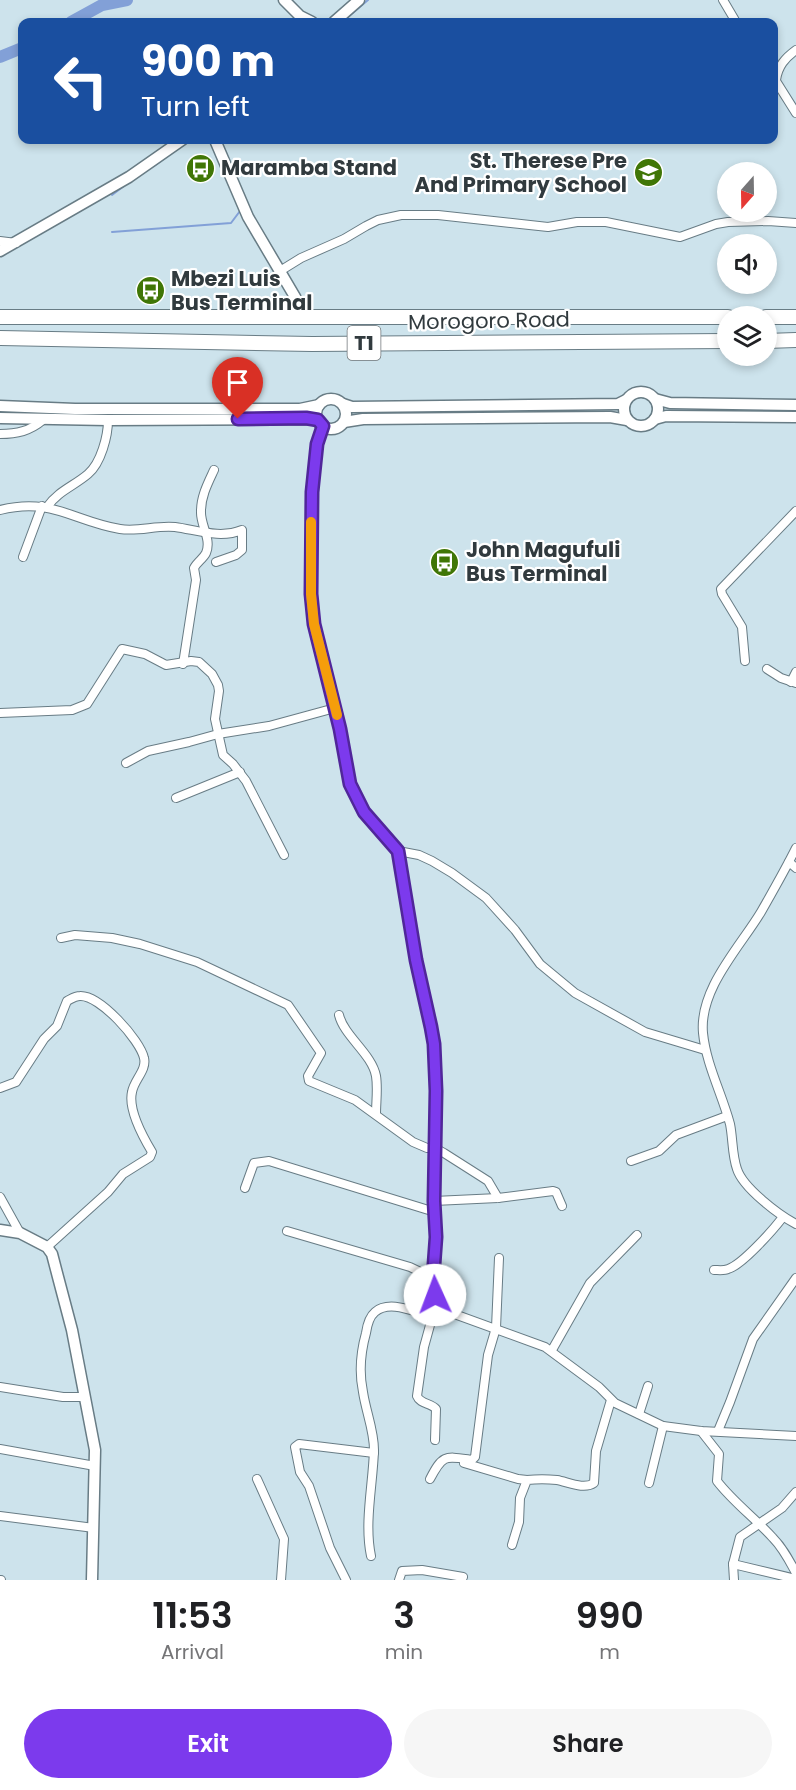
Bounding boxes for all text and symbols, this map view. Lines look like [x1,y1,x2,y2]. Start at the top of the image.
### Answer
text: 900 m [141,32,275,91]
icon: left [42,42,120,120]
text: Turn left [141,88,250,125]
place label: St. Therese Pre And Primary School [414,146,627,199]
bus stop icon: Maramba Stand [184,152,216,184]
place label: Maramba Stand [221,153,397,182]
school or university icon: St. Therese Pre And Primary School [632,157,664,189]
north arrow [717,162,777,222]
map controls [717,162,777,366]
button: sound [717,234,777,294]
place label: Mbezi Luis Bus Terminal [171,264,313,317]
bus stop icon: Mbezi Luis Bus Terminal [134,275,166,307]
street label: Morogoro Road [408,305,570,336]
button: layers [717,306,777,366]
road number: T1 [348,326,380,360]
pin [212,357,263,419]
icon: arrive [221,366,254,399]
place label: John Magufuli Bus Terminal [466,535,620,588]
bus stop icon: John Magufuli Bus Terminal [429,546,461,578]
position arrow [403,1263,467,1327]
text: 11:53 [152,1590,233,1641]
text: 3 [393,1590,415,1641]
text: 990 [575,1590,644,1641]
text: Arrival [161,1638,224,1666]
text: min [385,1638,423,1666]
text: m [599,1638,620,1666]
button: Exit [24,1709,392,1778]
button: Share [404,1709,772,1778]

